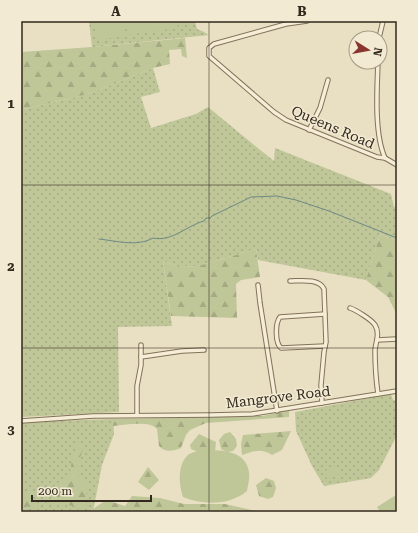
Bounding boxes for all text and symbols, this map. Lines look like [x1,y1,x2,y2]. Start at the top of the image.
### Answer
text: A [111,4,121,19]
text: B [297,4,307,19]
north arrow [348,30,388,70]
text: N [370,46,385,58]
text: 1 [7,96,15,111]
street label: Queens Road [289,102,377,152]
text: 2 [7,259,15,274]
street label: Mangrove Road [225,383,331,411]
text: 3 [7,422,15,437]
scale bar [32,477,151,503]
text: 200 m [38,484,72,498]

